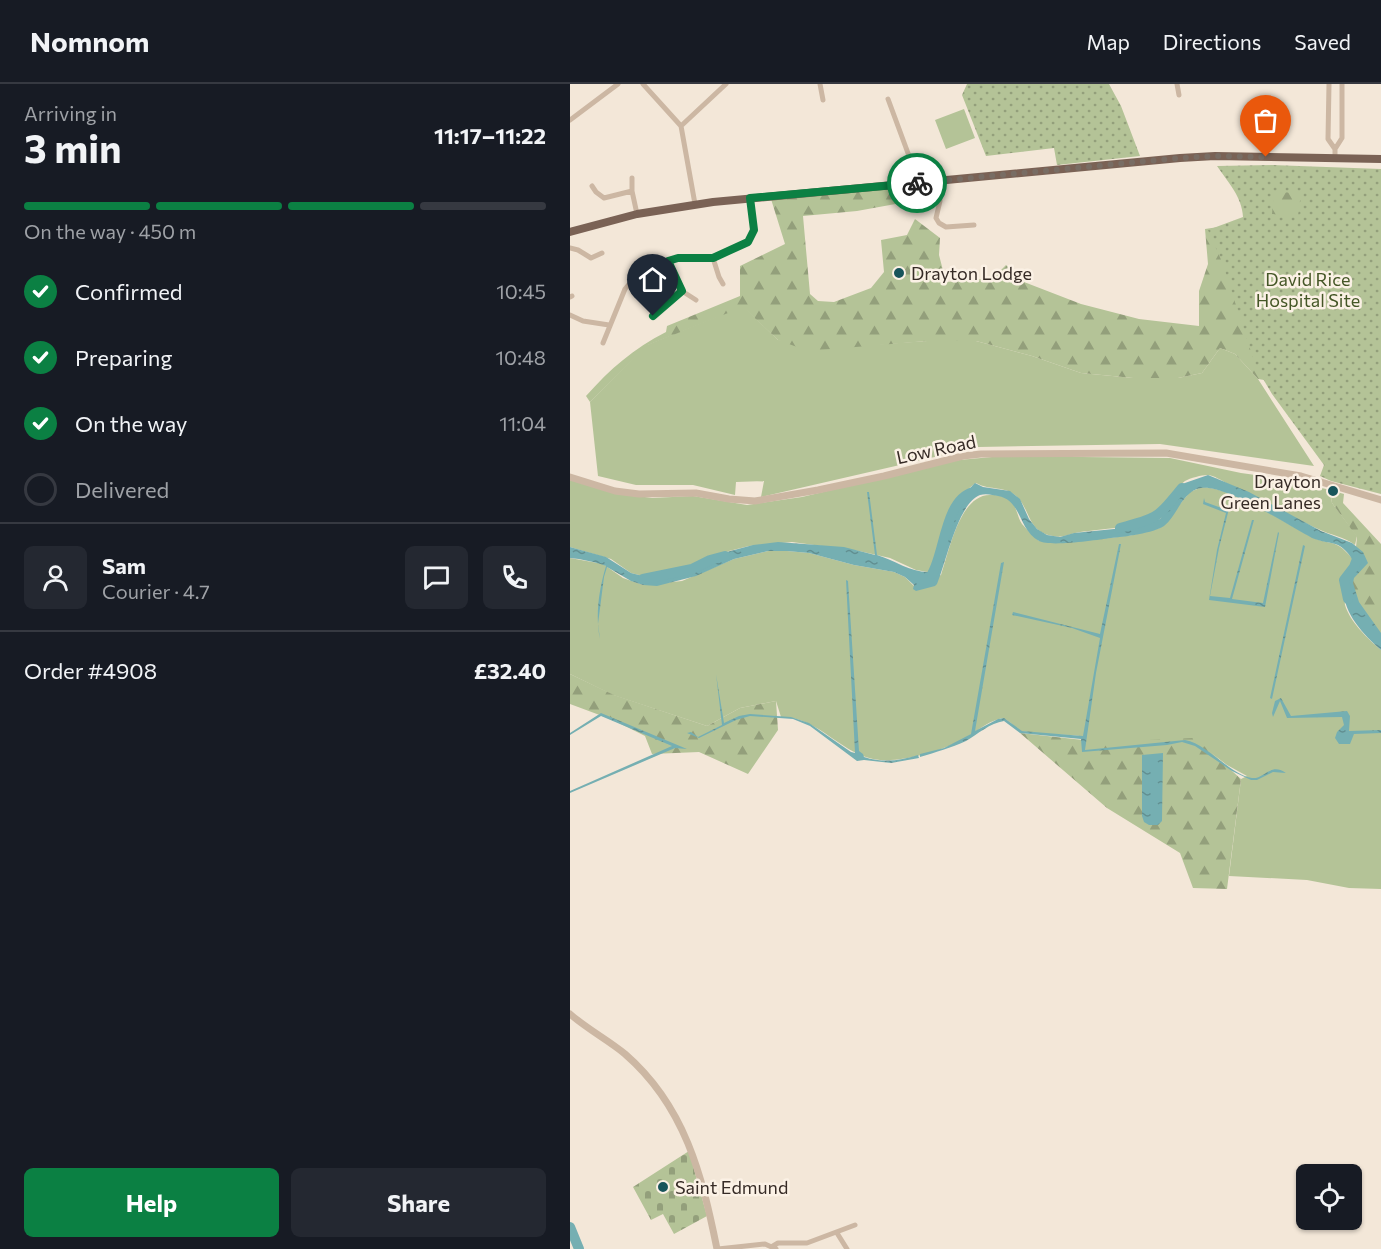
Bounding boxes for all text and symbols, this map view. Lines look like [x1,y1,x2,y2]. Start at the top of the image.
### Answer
text: Nomnom [30,24,150,58]
text: Map [1087,29,1130,54]
text: Directions [1163,29,1261,54]
text: Saved [1294,29,1351,54]
pin [1240,95,1291,157]
text: Arriving in [24,101,117,125]
icon: bag [1249,104,1282,137]
text: 11:17–11:22 [434,122,546,149]
text: 3 min [24,123,122,171]
courier [887,153,947,213]
icon: bike [901,167,934,200]
text: On the way · 450 m [24,219,196,243]
pin [627,254,678,316]
place label: Drayton Lodge [911,262,1032,284]
icon: home [636,263,669,296]
marker: Drayton Lodge [892,266,906,280]
park label: David Rice Hospital Site [1256,268,1360,311]
icon: check [24,275,57,308]
text: Confirmed [75,278,182,305]
text: 10:45 [496,279,546,303]
icon: check [24,341,57,374]
text: Preparing [75,344,172,371]
text: 10:48 [496,345,546,369]
icon: check [24,407,57,440]
text: On the way [75,410,187,437]
text: 11:04 [499,411,546,435]
street label: Low Road [894,430,978,468]
place label: Drayton Green Lanes [1220,470,1321,513]
text: Delivered [75,476,169,503]
marker: Drayton Green Lanes [1326,484,1340,498]
button: person [24,546,87,609]
button: chat [405,546,468,609]
button: phone [483,546,546,609]
text: Sam [102,552,146,579]
text: Courier · 4.7 [102,579,210,603]
text: Order #4908 [24,657,157,684]
text: £32.40 [474,657,546,684]
map controls [1296,1164,1362,1230]
button: locate [1296,1164,1362,1230]
button: Help [24,1168,279,1237]
button: Share [291,1168,546,1237]
place label: Saint Edmund [675,1176,788,1198]
marker: Saint Edmund [656,1180,670,1194]

